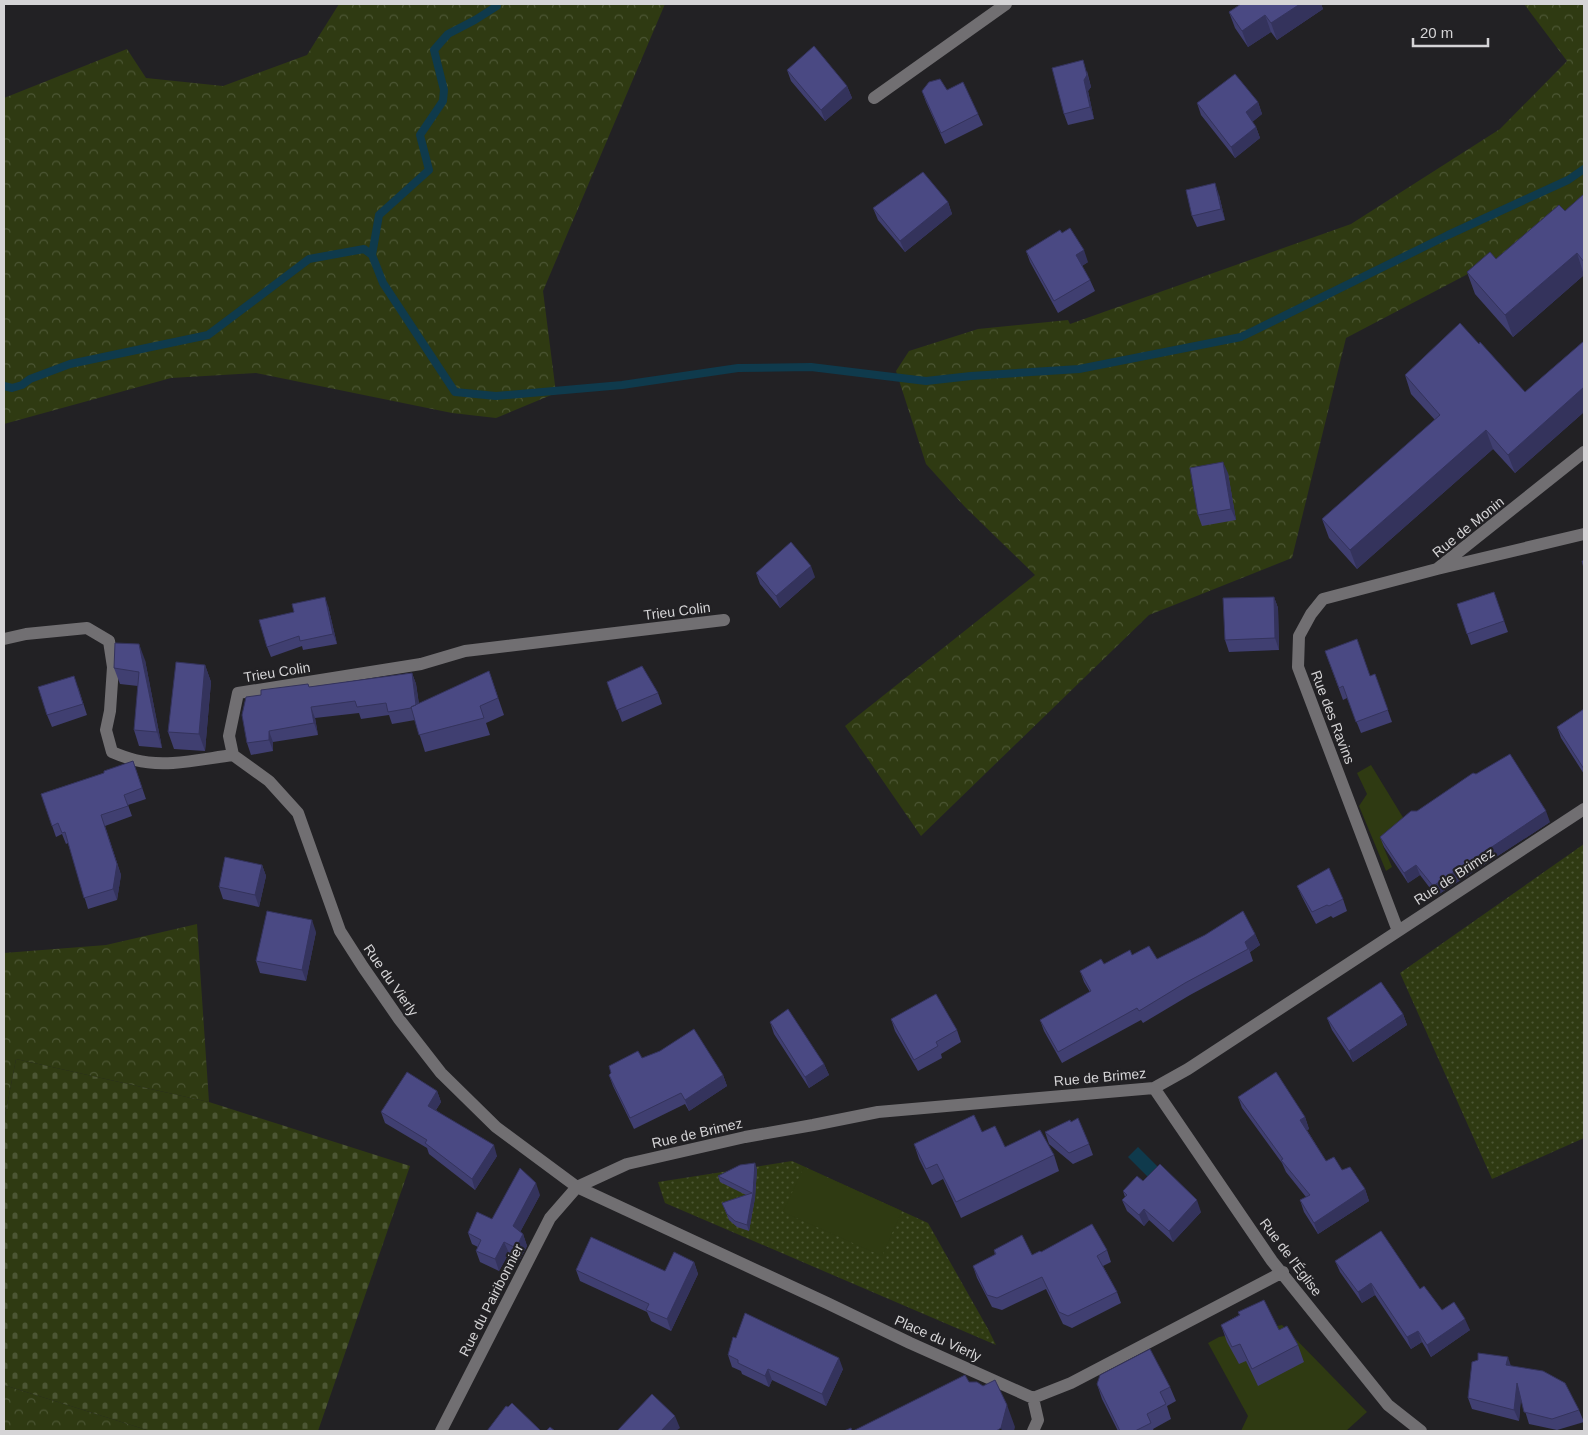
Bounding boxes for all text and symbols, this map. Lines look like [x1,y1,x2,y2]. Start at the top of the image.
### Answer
scale bar [1413,15,1488,47]
text: 20 m [1420,24,1453,41]
street label: Rue de Monin [1429,493,1507,561]
street label: Trieu Colin [643,599,711,623]
street label: Trieu Colin [243,659,311,685]
street label: Rue des Ravins [1308,668,1358,766]
street label: Rue de Brimez [1411,844,1497,908]
street label: Rue du Vierly [360,941,422,1019]
street label: Rue de Brimez [1053,1065,1147,1089]
street label: Rue de Brimez [650,1115,744,1151]
street label: Rue de l'Église [1257,1215,1325,1299]
street label: Rue du Pairibonnier [456,1241,526,1359]
street label: Place du Vierly [892,1312,984,1364]

